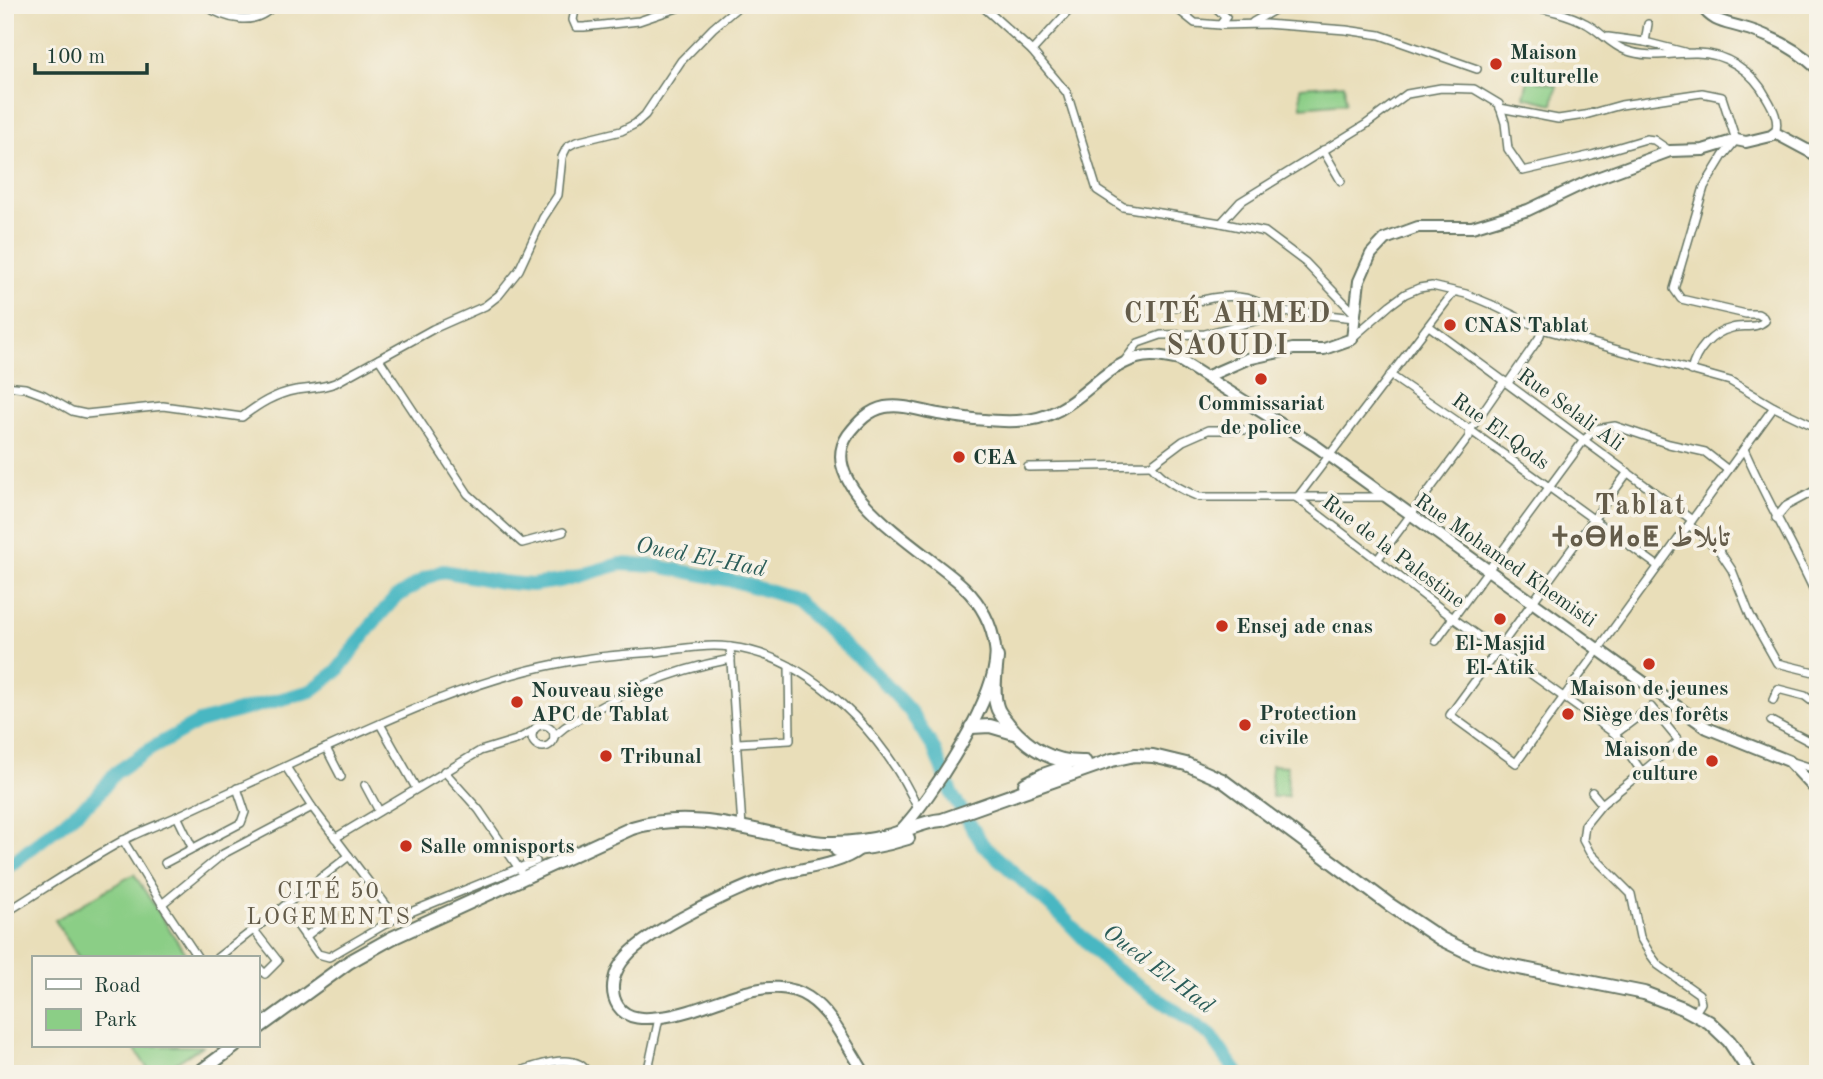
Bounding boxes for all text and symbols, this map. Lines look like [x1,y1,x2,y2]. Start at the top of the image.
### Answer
scale bar [35,32,147,76]
place label: Maison culturelle [1510,43,1599,88]
text: 100 m [46,47,105,68]
marker: Maison culturelle [1488,56,1504,72]
district label: CITÉ AHMED SAOUDI [1124,294,1332,361]
place label: CNAS Tablat [1464,316,1588,337]
marker: CNAS Tablat [1442,317,1458,333]
street label: Rue Selali Ali [1513,365,1627,455]
marker: Commissariat de police [1253,371,1269,387]
street label: Rue El-Qods [1447,390,1553,474]
place label: Commissariat de police [1198,394,1325,439]
place label: CEA [973,448,1017,469]
marker: CEA [951,449,967,465]
street label: Rue Mohamed Khemisti [1411,491,1600,632]
street label: Rue de la Palestine [1318,492,1468,612]
district label: Tablat ⵜⴰⴱⵍⴰⵟ تابلاط [1552,493,1730,553]
water label: Oued El-Had [634,534,768,581]
marker: El-Masjid El-Atik [1492,611,1508,627]
place label: Ensej ade cnas [1236,617,1373,638]
marker: Ensej ade cnas [1214,618,1230,634]
place label: El-Masjid El-Atik [1454,634,1546,679]
marker: Maison de jeunes [1641,656,1657,672]
place label: Maison de jeunes [1570,679,1728,700]
place label: Nouveau siège APC de Tablat [531,681,669,726]
marker: Nouveau siège APC de Tablat [509,694,525,710]
place label: Protection civile [1259,704,1357,749]
place label: Siège des forêts [1582,705,1728,726]
marker: Siège des forêts [1560,706,1576,722]
marker: Protection civile [1237,717,1253,733]
place label: Maison de culture [1604,740,1698,785]
place label: Tribunal [620,747,702,768]
marker: Tribunal [598,748,614,764]
marker: Maison de culture [1704,753,1720,769]
place label: Salle omnisports [420,837,575,858]
marker: Salle omnisports [398,838,414,854]
district label: CITÉ 50 LOGEMENTS [246,876,412,929]
water label: Oued El-Had [1099,920,1218,1019]
legend [32,956,259,1048]
text: Road [94,976,141,997]
text: Park [94,1010,137,1031]

